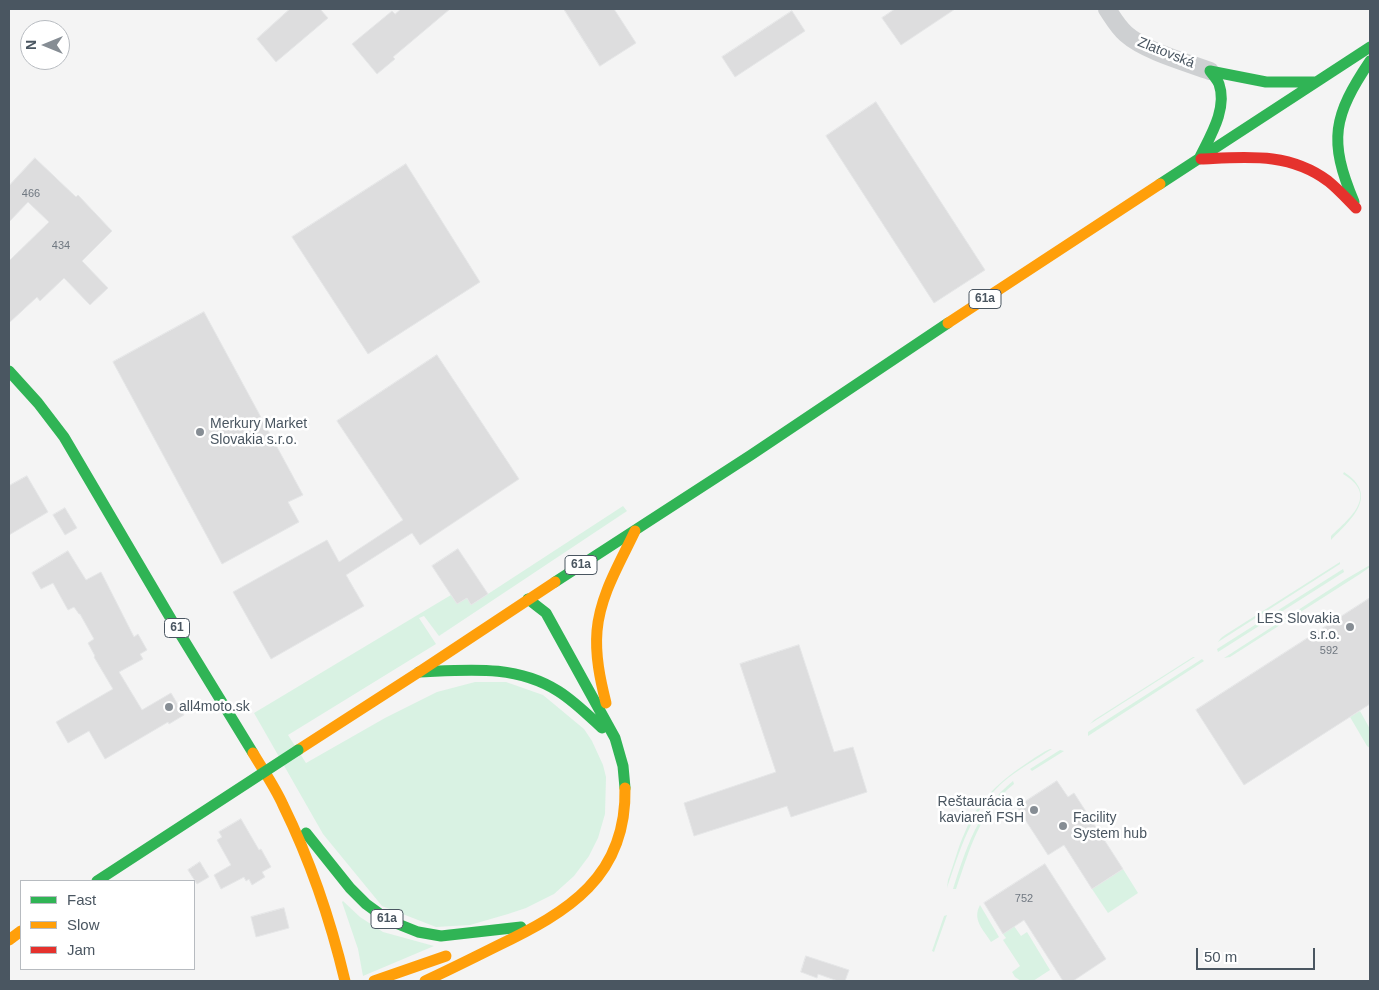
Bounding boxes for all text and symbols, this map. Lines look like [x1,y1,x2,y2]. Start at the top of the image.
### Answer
north arrow [20,20,70,70]
street label: Zlatovská [1135,34,1197,72]
text: N [23,40,39,50]
house number: 466 [22,187,40,201]
house number: 434 [52,239,70,253]
road number: 61a [969,290,1001,308]
place label: Merkury Market Slovakia s.r.o. [210,416,307,448]
marker: Merkury Market Slovakia s.r.o. [194,426,206,438]
road number: 61a [565,556,597,574]
place label: LES Slovakia s.r.o. [1257,611,1340,644]
road number: 61 [164,618,190,638]
marker: LES Slovakia s.r.o. [1344,621,1356,633]
house number: 592 [1320,644,1338,658]
place label: all4moto.sk [179,699,250,715]
marker: all4moto.sk [163,701,175,713]
place label: Reštaurácia a kaviareň FSH [938,794,1024,826]
marker: Reštaurácia a kaviareň FSH [1028,804,1040,816]
place label: Facility System hub [1073,810,1147,842]
marker: Facility System hub [1057,820,1069,832]
legend [20,880,195,970]
text: Fast [67,891,96,908]
house number: 752 [1015,892,1033,906]
road number: 61a [371,910,403,929]
text: Slow [67,916,100,933]
scale bar [1199,938,1318,970]
text: Jam [67,941,95,958]
text: 50 m [1204,948,1237,965]

